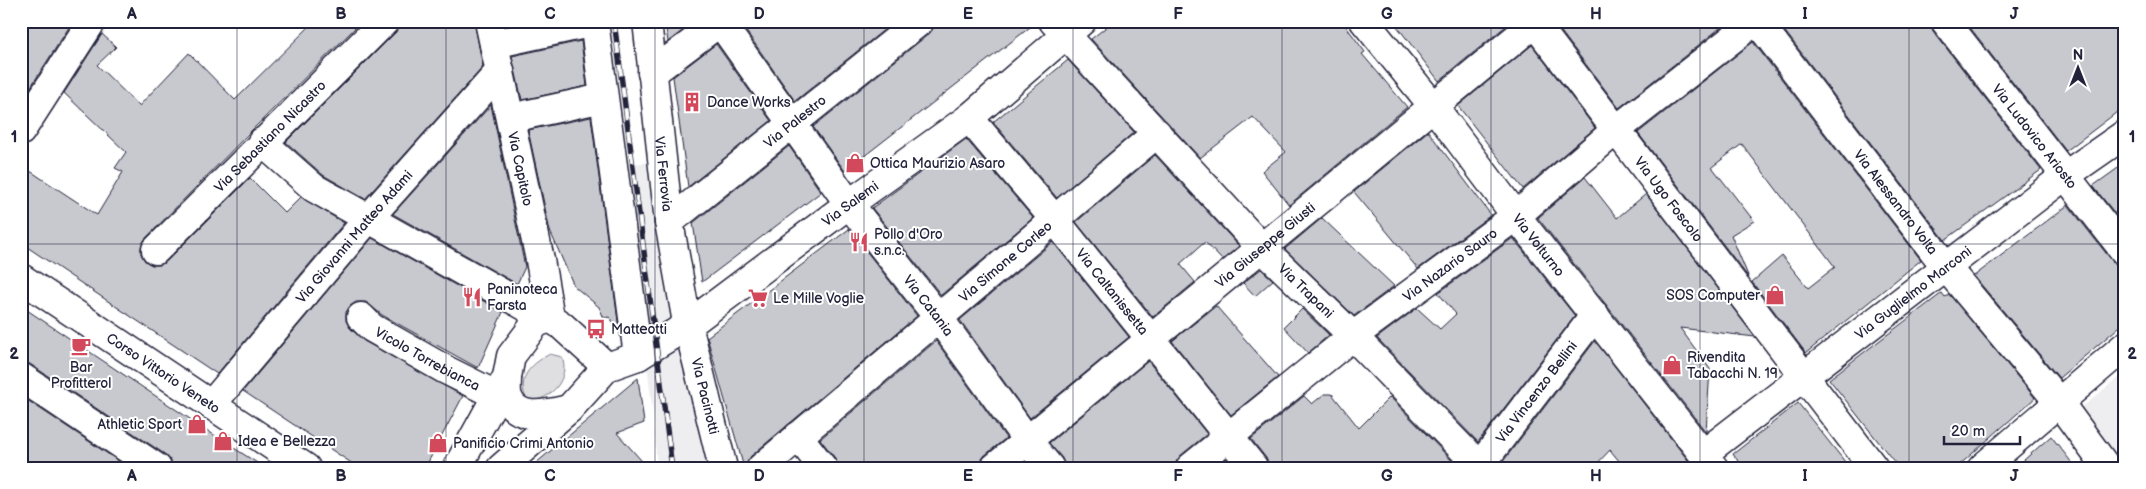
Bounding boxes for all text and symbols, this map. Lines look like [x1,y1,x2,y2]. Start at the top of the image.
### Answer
text: A [126,5,137,24]
text: B [335,5,347,24]
text: C [544,5,556,24]
text: D [753,5,765,24]
text: E [963,5,973,24]
text: F [1173,5,1183,24]
text: G [1381,5,1393,24]
text: H [1590,5,1602,24]
text: I [1802,5,1808,24]
text: J [2010,5,2019,24]
north arrow [2054,42,2104,92]
text: N [2073,47,2083,64]
street label: Via Sebastiano Nicastro [211,77,330,196]
street label: Via Ludovico Ariosto [1988,81,2081,192]
building icon: Dance Works [681,91,703,113]
street label: Via Palestro [760,92,830,152]
place label: Dance Works [707,94,791,111]
text: 1 [11,128,17,147]
text: 1 [2129,128,2135,147]
street label: Via Capitolo [504,130,536,208]
street label: Via Ferrovia [651,136,676,213]
street label: Via Alessandro Volta [1850,146,1941,258]
shop icon: Ottica Maurizio Asaro [844,152,866,174]
street label: Via Ugo Foscolo [1630,153,1706,246]
place label: Ottica Maurizio Asaro [870,155,1005,172]
street label: Via Giovanni Matteo Adami [293,167,416,307]
street label: Via Salemi [819,178,882,230]
street label: Via Giuseppe Giusti [1212,199,1319,292]
street label: Via Volturno [1508,210,1568,280]
street label: Via Simone Corleo [955,217,1056,306]
street label: Via Nazario Sauro [1399,225,1501,306]
place label: Pollo d'Oro s.n.c. [874,226,943,259]
restaurant icon: Pollo d'Oro s.n.c. [848,231,870,253]
street label: Via Guglielmo Marconi [1852,243,1975,343]
street label: Via Caltanissetta [1072,245,1152,338]
street label: Via Trapani [1274,260,1337,322]
street label: Via Catania [899,272,957,340]
place label: Paninoteca Farsta [487,281,558,314]
shop icon: SOS Computer [1764,284,1786,306]
restaurant icon: Paninoteca Farsta [461,286,483,308]
supermarket icon: Le Mille Voglie [747,287,769,309]
place label: SOS Computer [1666,287,1761,304]
place label: Le Mille Voglie [773,290,864,307]
bus stop icon: Matteotti [585,318,607,340]
place label: Matteotti [611,321,667,338]
street label: Vicolo Torrebianca [372,323,483,395]
street label: Corso Vittorio Veneto [103,329,223,417]
cafe icon: Bar Profitterol [70,335,92,357]
street label: Via Vincenzo Bellini [1492,338,1581,446]
text: 2 [9,345,19,364]
text: 2 [2127,345,2137,364]
place label: Rivendita Tabacchi N. 19 [1687,349,1778,382]
shop icon: Rivendita Tabacchi N. 19 [1661,354,1683,376]
street label: Via Pacinotti [687,356,722,436]
place label: Bar Profitterol [51,359,111,392]
shop icon: Athletic Sport [186,413,208,435]
scale bar [1944,414,2020,446]
place label: Athletic Sport [98,416,183,433]
text: 20 m [1951,422,1985,441]
shop icon: Idea e Bellezza [212,430,234,452]
shop icon: Panificio Crimi Antonio [427,432,449,454]
place label: Idea e Bellezza [238,433,336,450]
place label: Panificio Crimi Antonio [453,435,594,452]
text: A [126,467,137,486]
text: B [335,467,347,486]
text: C [544,467,556,486]
text: D [753,467,765,486]
text: E [963,467,973,486]
text: F [1173,467,1183,486]
text: G [1381,467,1393,486]
text: H [1590,467,1602,486]
text: I [1802,467,1808,486]
text: J [2010,467,2019,486]

